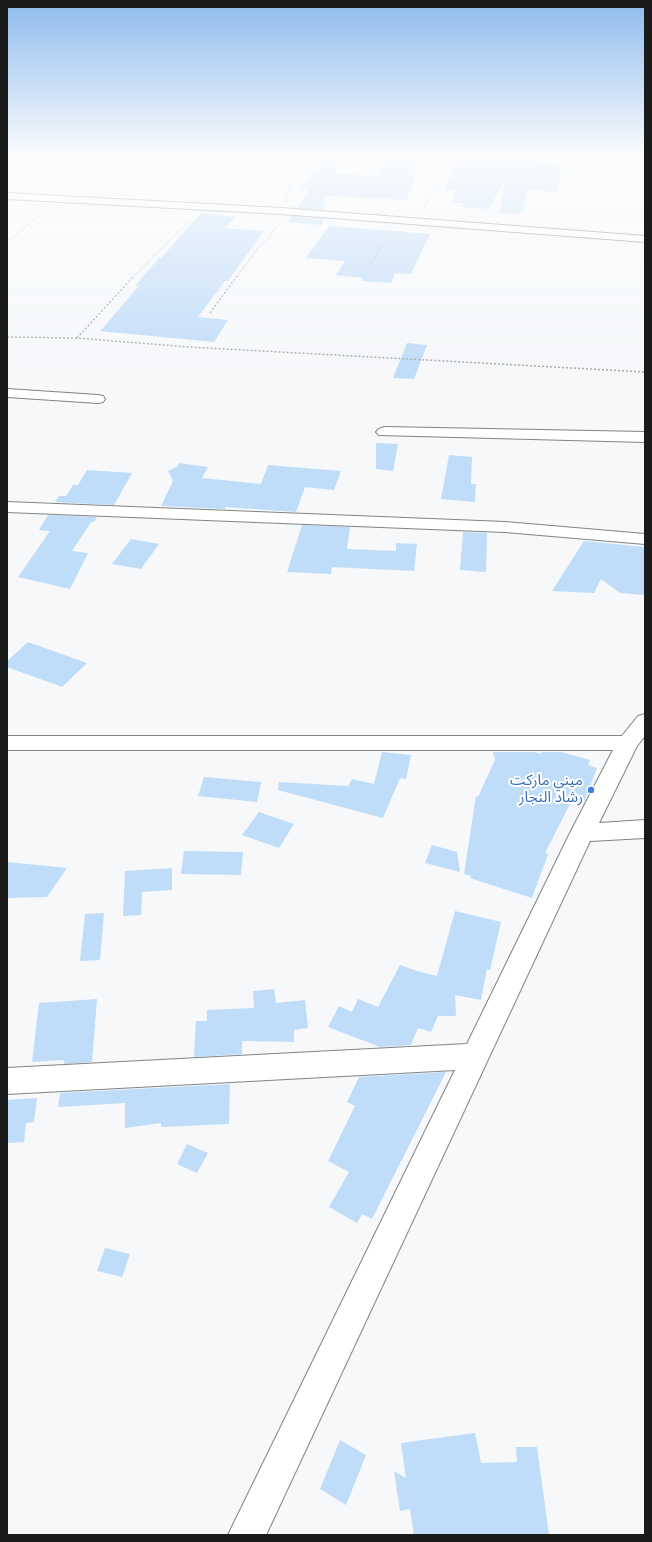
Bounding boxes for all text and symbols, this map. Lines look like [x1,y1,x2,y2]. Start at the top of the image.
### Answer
place label: ميني ماركت رشاد النجار [510,772,583,807]
marker: ميني ماركت رشاد النجار [586,785,596,795]

